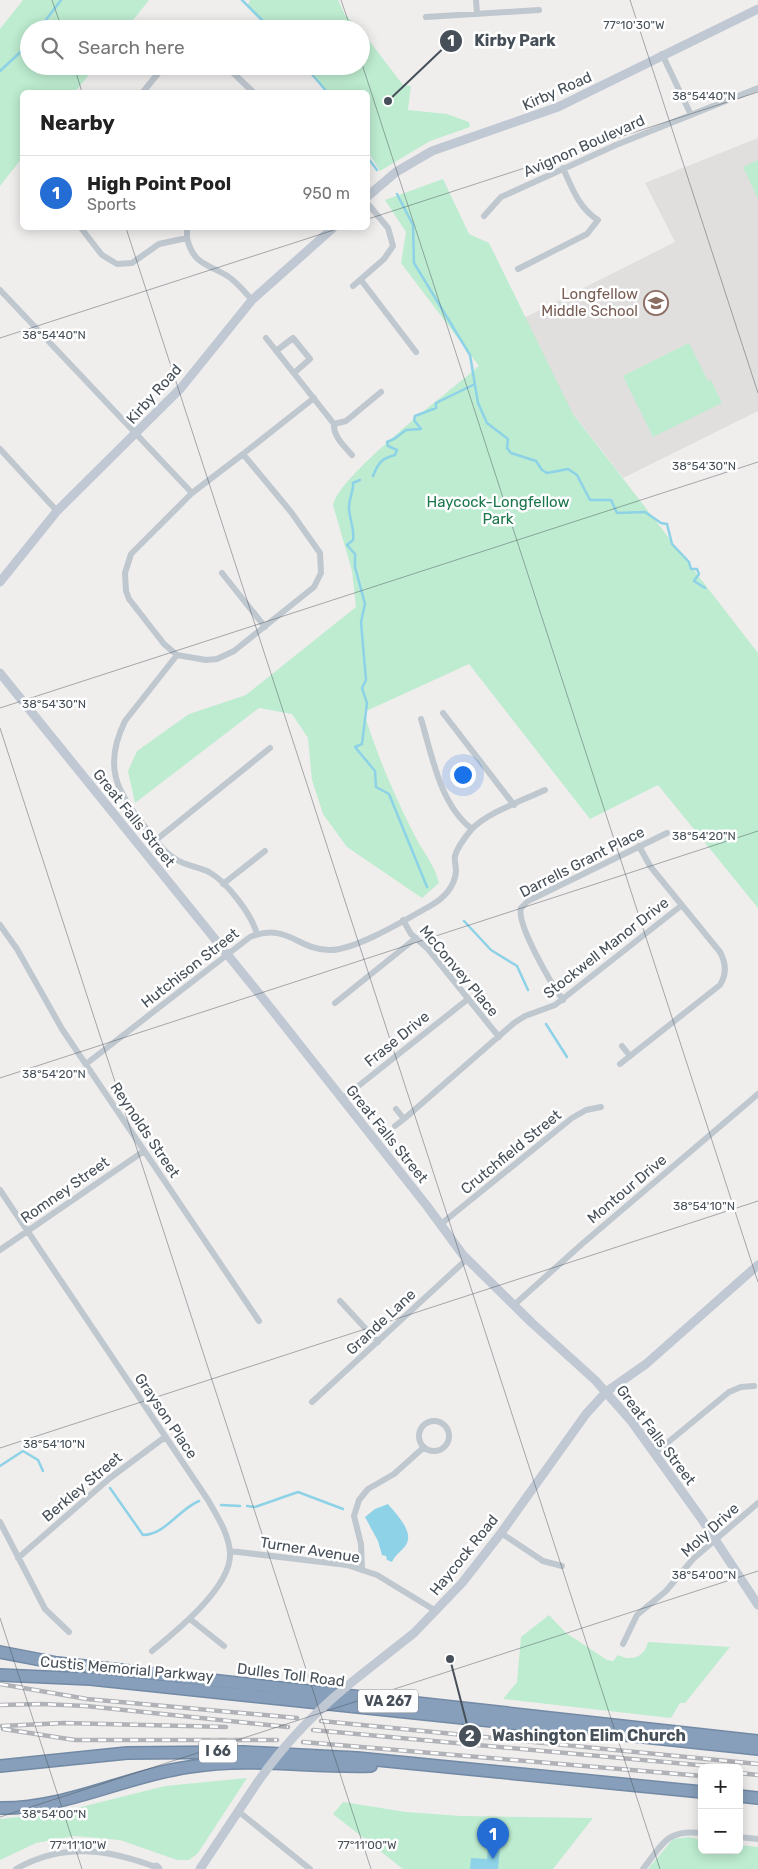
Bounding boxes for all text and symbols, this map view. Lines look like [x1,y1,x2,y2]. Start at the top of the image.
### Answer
text: 77°10'30"W [603,18,665,32]
search box [20,20,370,75]
callout: Kirby Park [439,25,566,56]
text: Kirby Park [474,31,556,50]
text: 1 [447,32,455,50]
icon: search [38,34,66,62]
text: Search here [78,36,185,59]
street label: Kirby Road [519,68,595,114]
text: 38°54'40"N [672,89,736,103]
text: Nearby [40,110,115,135]
street label: Avignon Boulevard [520,111,648,181]
text: High Point Pool [87,172,231,195]
text: 1 [52,184,60,203]
text: 950 m [303,184,350,203]
text: Sports [87,195,136,214]
place label: Longfellow Middle School [541,285,638,320]
school or university icon: Longfellow Middle School [643,290,669,316]
text: 38°54'40"N [22,328,86,342]
street label: Kirby Road [123,360,185,428]
text: 38°54'30"N [672,459,736,473]
park label: Haycock-Longfellow Park [427,493,569,528]
text: 38°54'30"N [22,697,86,711]
your location [450,762,476,788]
street label: Great Falls Street [89,766,179,871]
street label: Darrells Grant Place [517,823,647,901]
text: 38°54'20"N [672,829,736,843]
street label: Stockwell Manor Drive [540,893,672,1003]
street label: McConvey Place [416,922,502,1020]
street label: Hutchison Street [138,924,243,1012]
street label: Frase Drive [361,1007,433,1071]
text: 38°54'20"N [22,1067,86,1081]
street label: Reynolds Street [106,1079,184,1181]
street label: Great Falls Street [342,1082,432,1187]
street label: Crutchfield Street [457,1106,565,1198]
street label: Montour Drive [584,1151,670,1227]
street label: Romney Street [17,1153,113,1227]
text: 38°54'10"N [673,1199,735,1213]
street label: Grande Lane [343,1285,419,1359]
street label: Grayson Place [131,1370,201,1462]
street label: Great Falls Street [613,1381,700,1489]
text: 38°54'10"N [23,1437,85,1451]
street label: Berkley Street [38,1448,126,1526]
street label: Moly Drive [677,1499,743,1561]
street label: Haycock Road [426,1511,502,1599]
street label: Turner Avenue [259,1533,361,1567]
text: 38°54'00"N [672,1568,736,1582]
street label: Custis Memorial Parkway [40,1652,214,1686]
street label: Dulles Toll Road [236,1659,346,1691]
road number: VA 267 [358,1690,418,1712]
callout: Washington Elim Church [457,1720,696,1751]
text: Washington Elim Church [492,1726,686,1745]
text: 2 [465,1727,475,1745]
road number: I 66 [199,1740,237,1762]
map controls [698,1764,743,1854]
button: + [698,1764,743,1809]
text: 38°54'00"N [22,1807,86,1821]
button: − [698,1809,743,1854]
pin: 1 [477,1818,509,1859]
text: 77°11'10"W [50,1838,107,1852]
text: 77°11'00"W [337,1838,397,1852]

